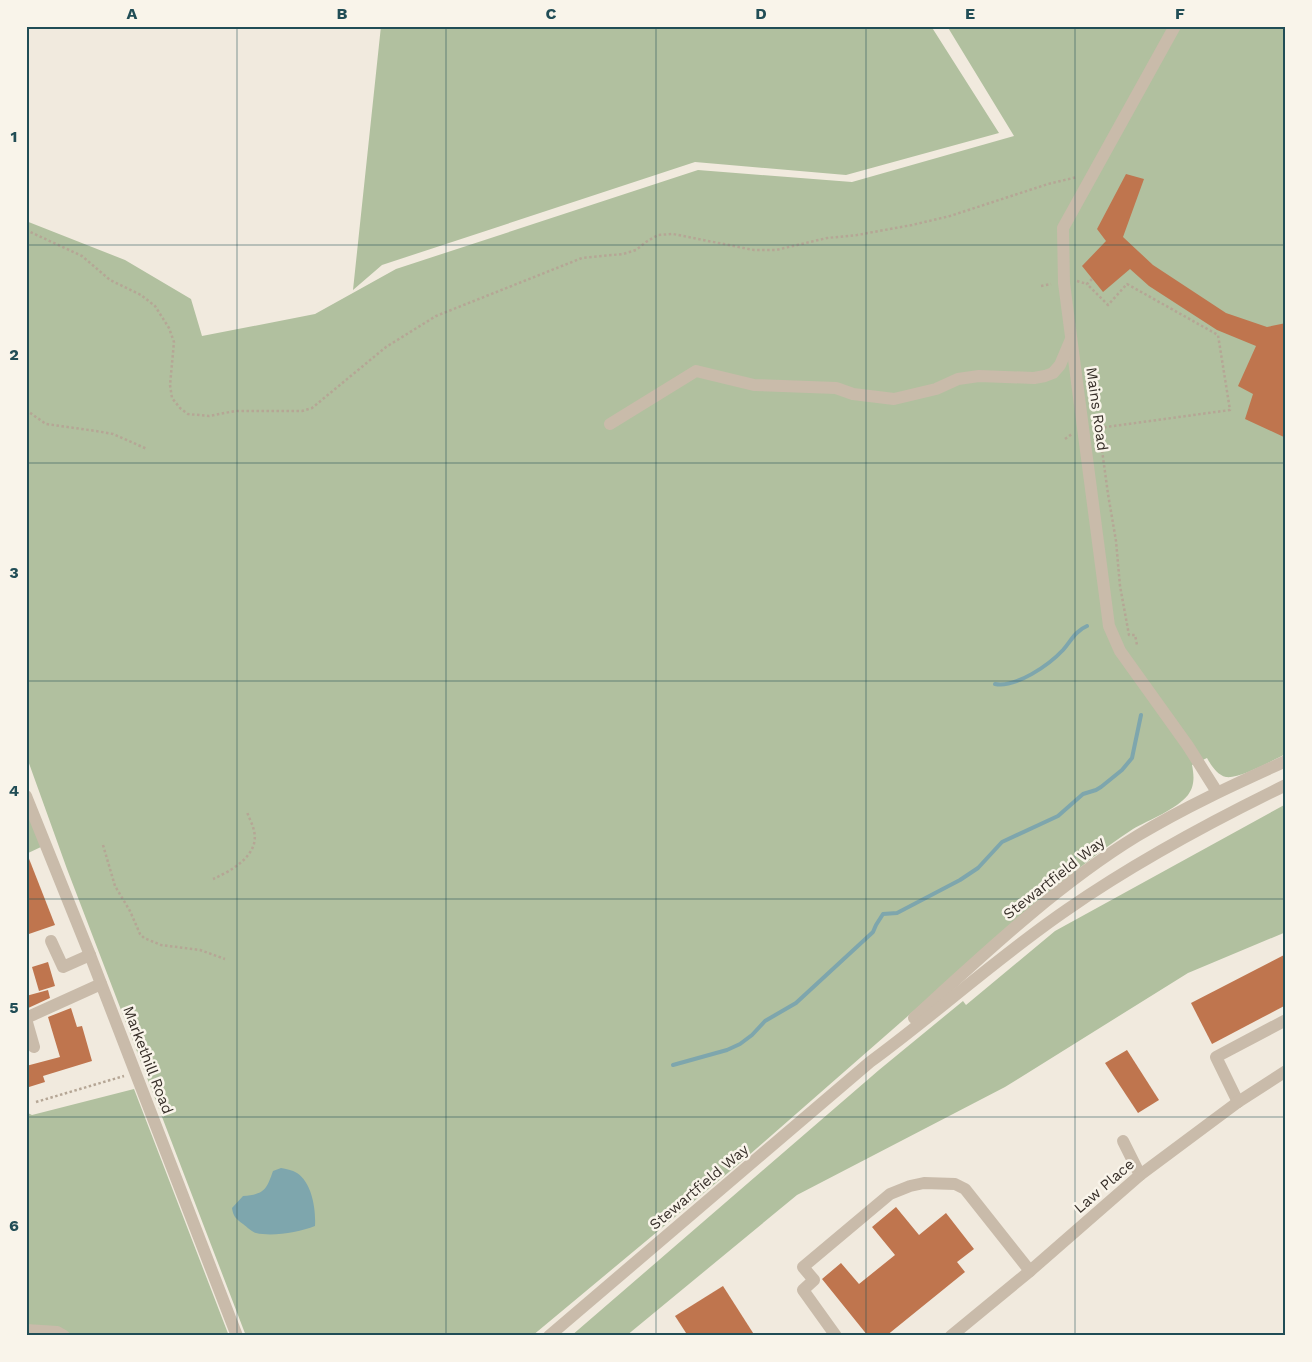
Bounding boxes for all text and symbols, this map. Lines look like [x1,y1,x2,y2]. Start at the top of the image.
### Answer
text: A [127,4,138,23]
text: B [337,4,348,23]
text: C [546,4,557,23]
text: D [755,4,767,23]
text: E [965,4,975,23]
text: F [1175,4,1185,23]
text: 1 [11,127,17,146]
text: 2 [9,345,19,364]
street label: Mains Road [1082,366,1112,452]
text: 3 [9,563,19,582]
text: 4 [9,781,19,800]
street label: Stewartfield Way [1000,833,1109,923]
text: 5 [9,998,19,1017]
street label: Markethill Road [119,1004,177,1116]
street label: Stewartfield Way [646,1140,752,1234]
street label: Law Place [1070,1155,1138,1217]
text: 6 [9,1216,19,1235]

